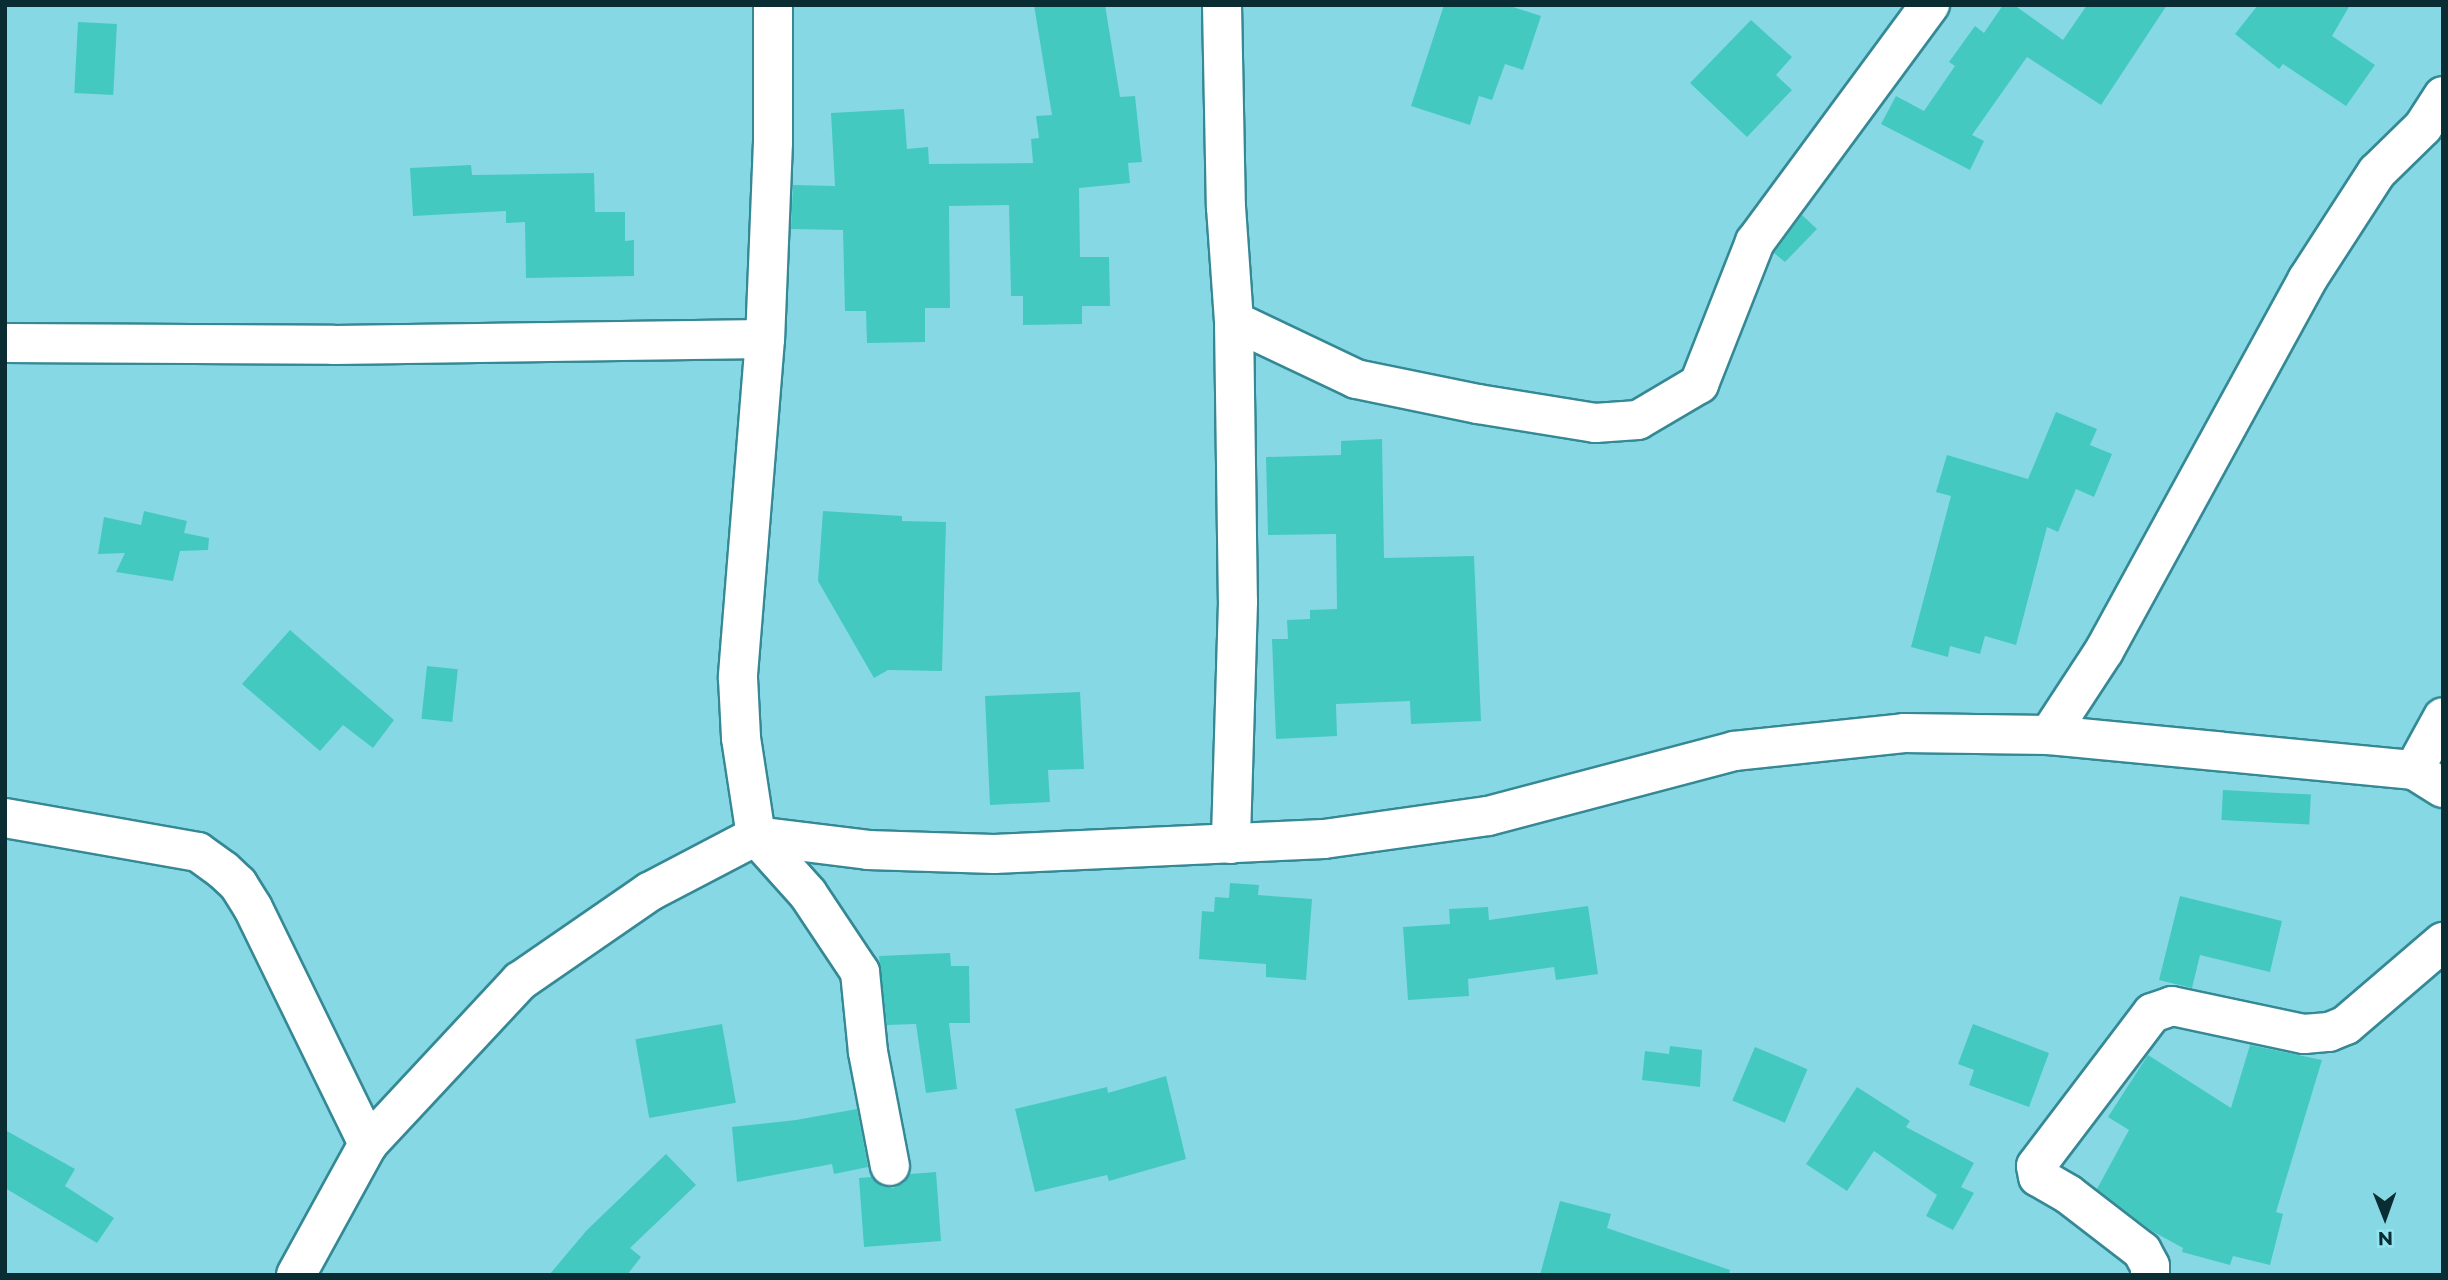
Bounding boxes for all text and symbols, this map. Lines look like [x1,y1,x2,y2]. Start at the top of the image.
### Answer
north arrow [2350,1182,2420,1252]
text: N [2378,1227,2393,1250]

